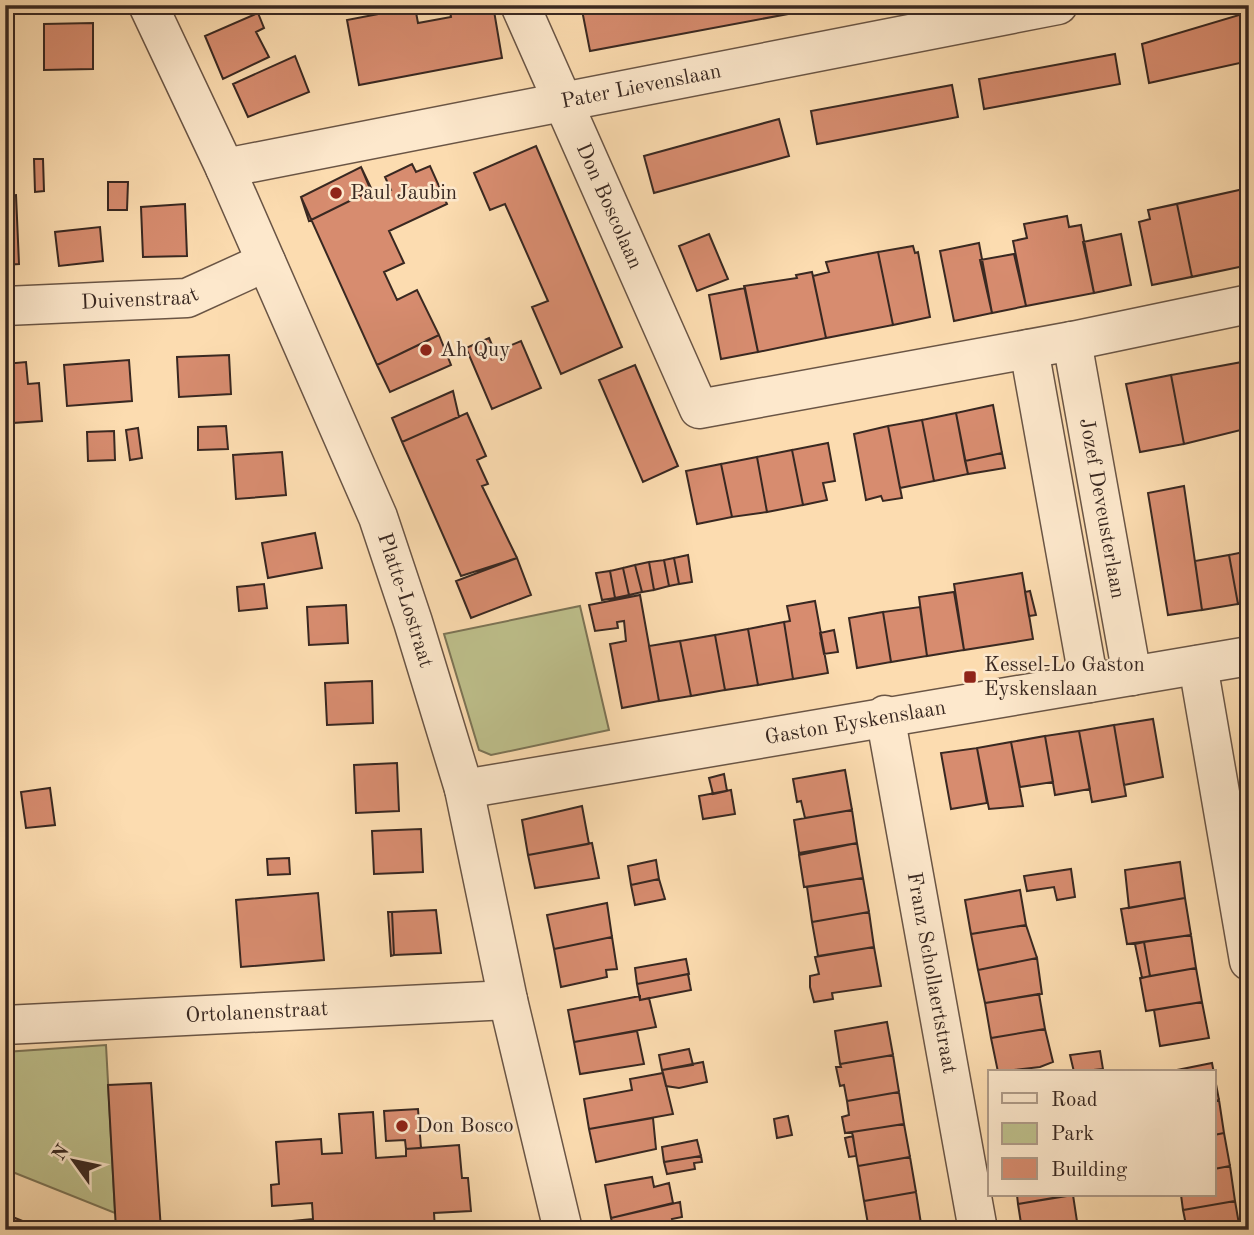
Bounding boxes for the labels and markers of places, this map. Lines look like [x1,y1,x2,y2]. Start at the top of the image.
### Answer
place label: Paul Jaubin [350,183,457,204]
marker: Paul Jaubin [328,185,344,201]
place label: Ah Quy [440,340,510,361]
marker: Ah Quy [418,342,434,358]
place label: Kessel-Lo Gaston Eyskenslaan [984,655,1145,700]
marker: Kessel-Lo Gaston Eyskenslaan [962,669,978,685]
place label: Don Bosco [416,1116,514,1137]
marker: Don Bosco [394,1118,410,1134]

